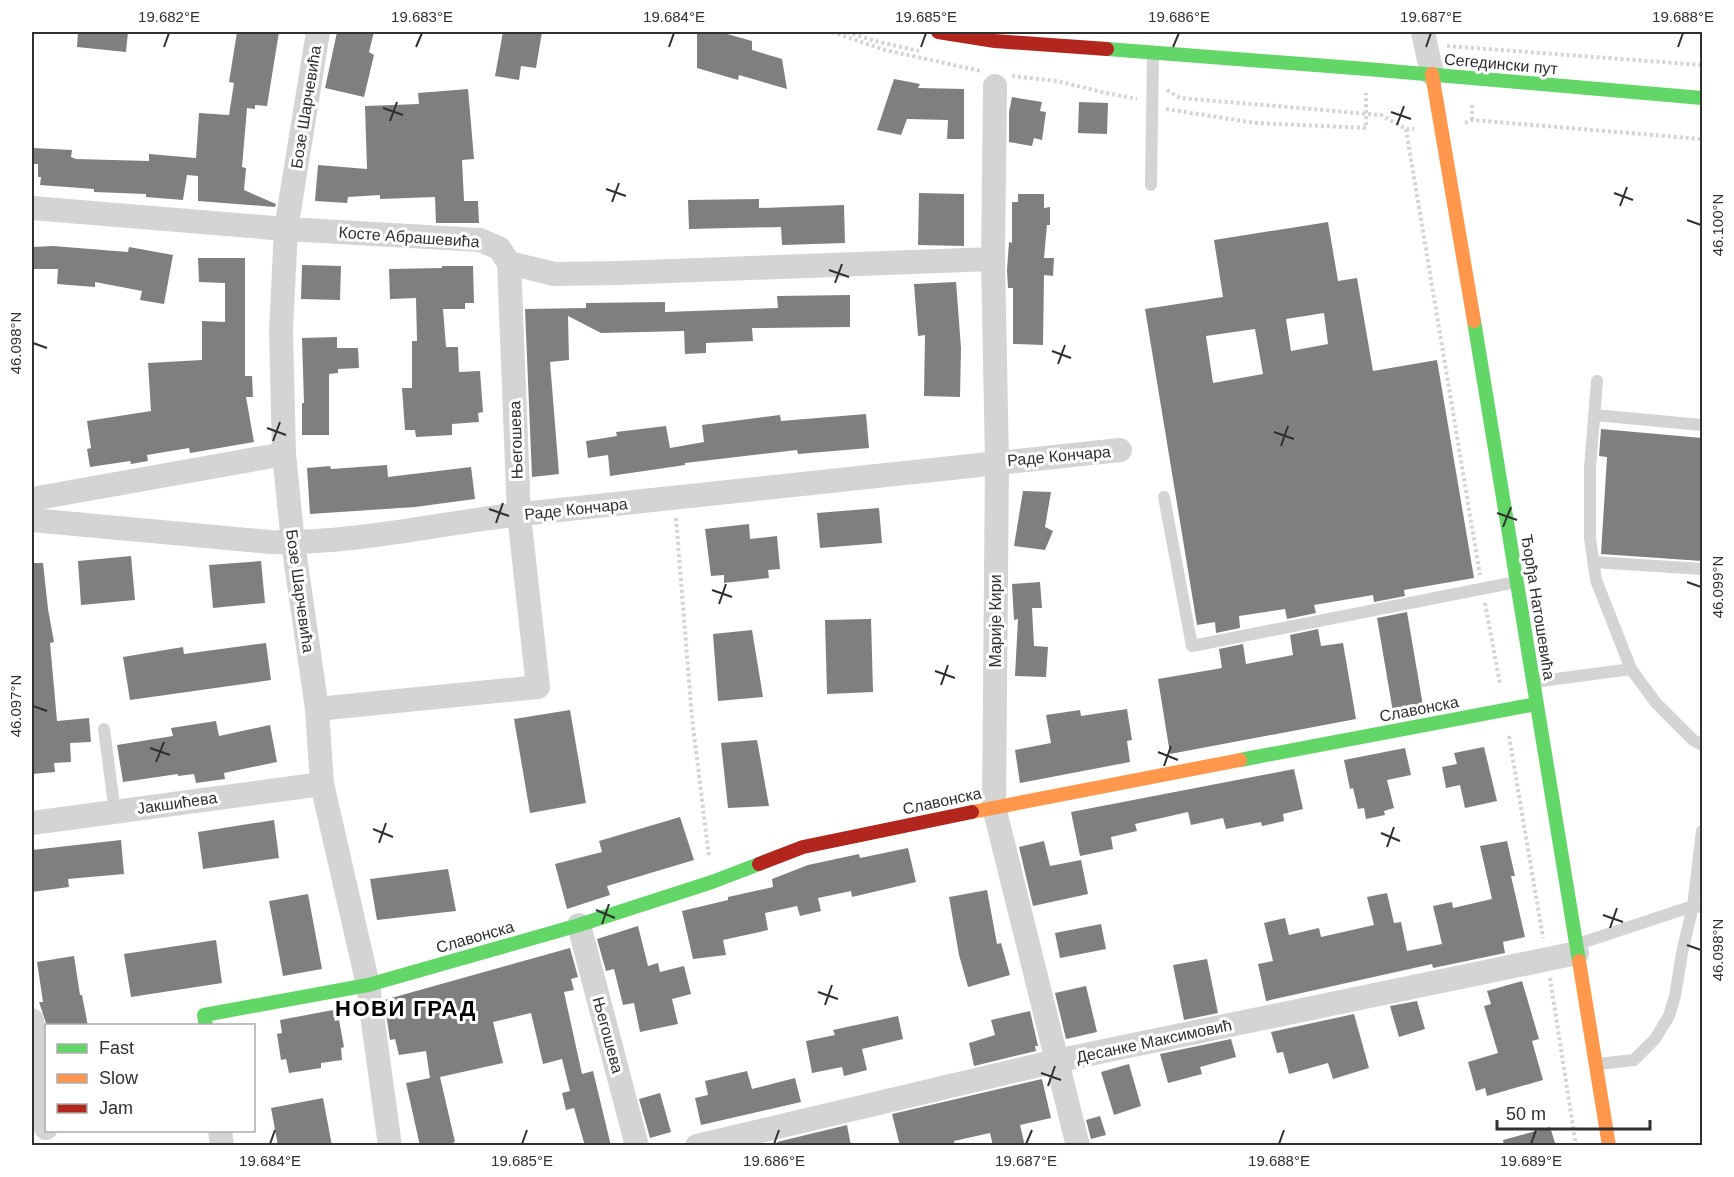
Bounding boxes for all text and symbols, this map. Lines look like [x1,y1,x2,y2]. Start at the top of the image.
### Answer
text: 19.682°E [138,8,200,25]
text: 19.683°E [391,8,453,25]
text: 19.684°E [643,8,705,25]
text: 19.685°E [895,8,957,25]
text: 19.686°E [1148,8,1210,25]
text: 19.687°E [1400,8,1462,25]
text: 19.688°E [1652,8,1714,25]
street label: Бозе Шарчевића [288,44,324,170]
street label: Сегедински пут [1443,51,1559,77]
text: 46.100°N [1709,194,1726,256]
street label: Косте Абрашевића [338,224,480,250]
text: 46.098°N [7,312,24,374]
street label: Његошева [506,400,526,479]
street label: Раде Кончара [1007,443,1112,469]
street label: Раде Кончара [523,495,629,523]
street label: Бозе Шарчевића [283,528,317,654]
street label: Ђорђа Натошевића [1518,533,1558,681]
text: 46.099°N [1709,556,1726,618]
street label: Марије Кири [987,574,1004,668]
text: 46.097°N [7,675,24,737]
street label: Славонска [1378,693,1460,725]
street label: Славонска [901,784,983,818]
street label: Јакшићева [136,789,218,817]
street label: Славонска [434,918,516,956]
text: 46.098°N [1709,919,1726,981]
street label: Његошева [590,995,626,1075]
district label: НОВИ ГРАД [335,996,477,1021]
street label: Десанке Максимовић [1075,1016,1233,1066]
legend [45,1024,255,1132]
text: Fast [99,1038,134,1058]
text: Slow [99,1068,139,1088]
scale bar [1497,1093,1650,1131]
text: Jam [99,1098,133,1118]
text: 50 m [1506,1104,1546,1124]
text: 19.684°E [239,1152,301,1169]
text: 19.685°E [491,1152,553,1169]
text: 19.686°E [743,1152,805,1169]
text: 19.687°E [995,1152,1057,1169]
text: 19.688°E [1248,1152,1310,1169]
text: 19.689°E [1500,1152,1562,1169]

